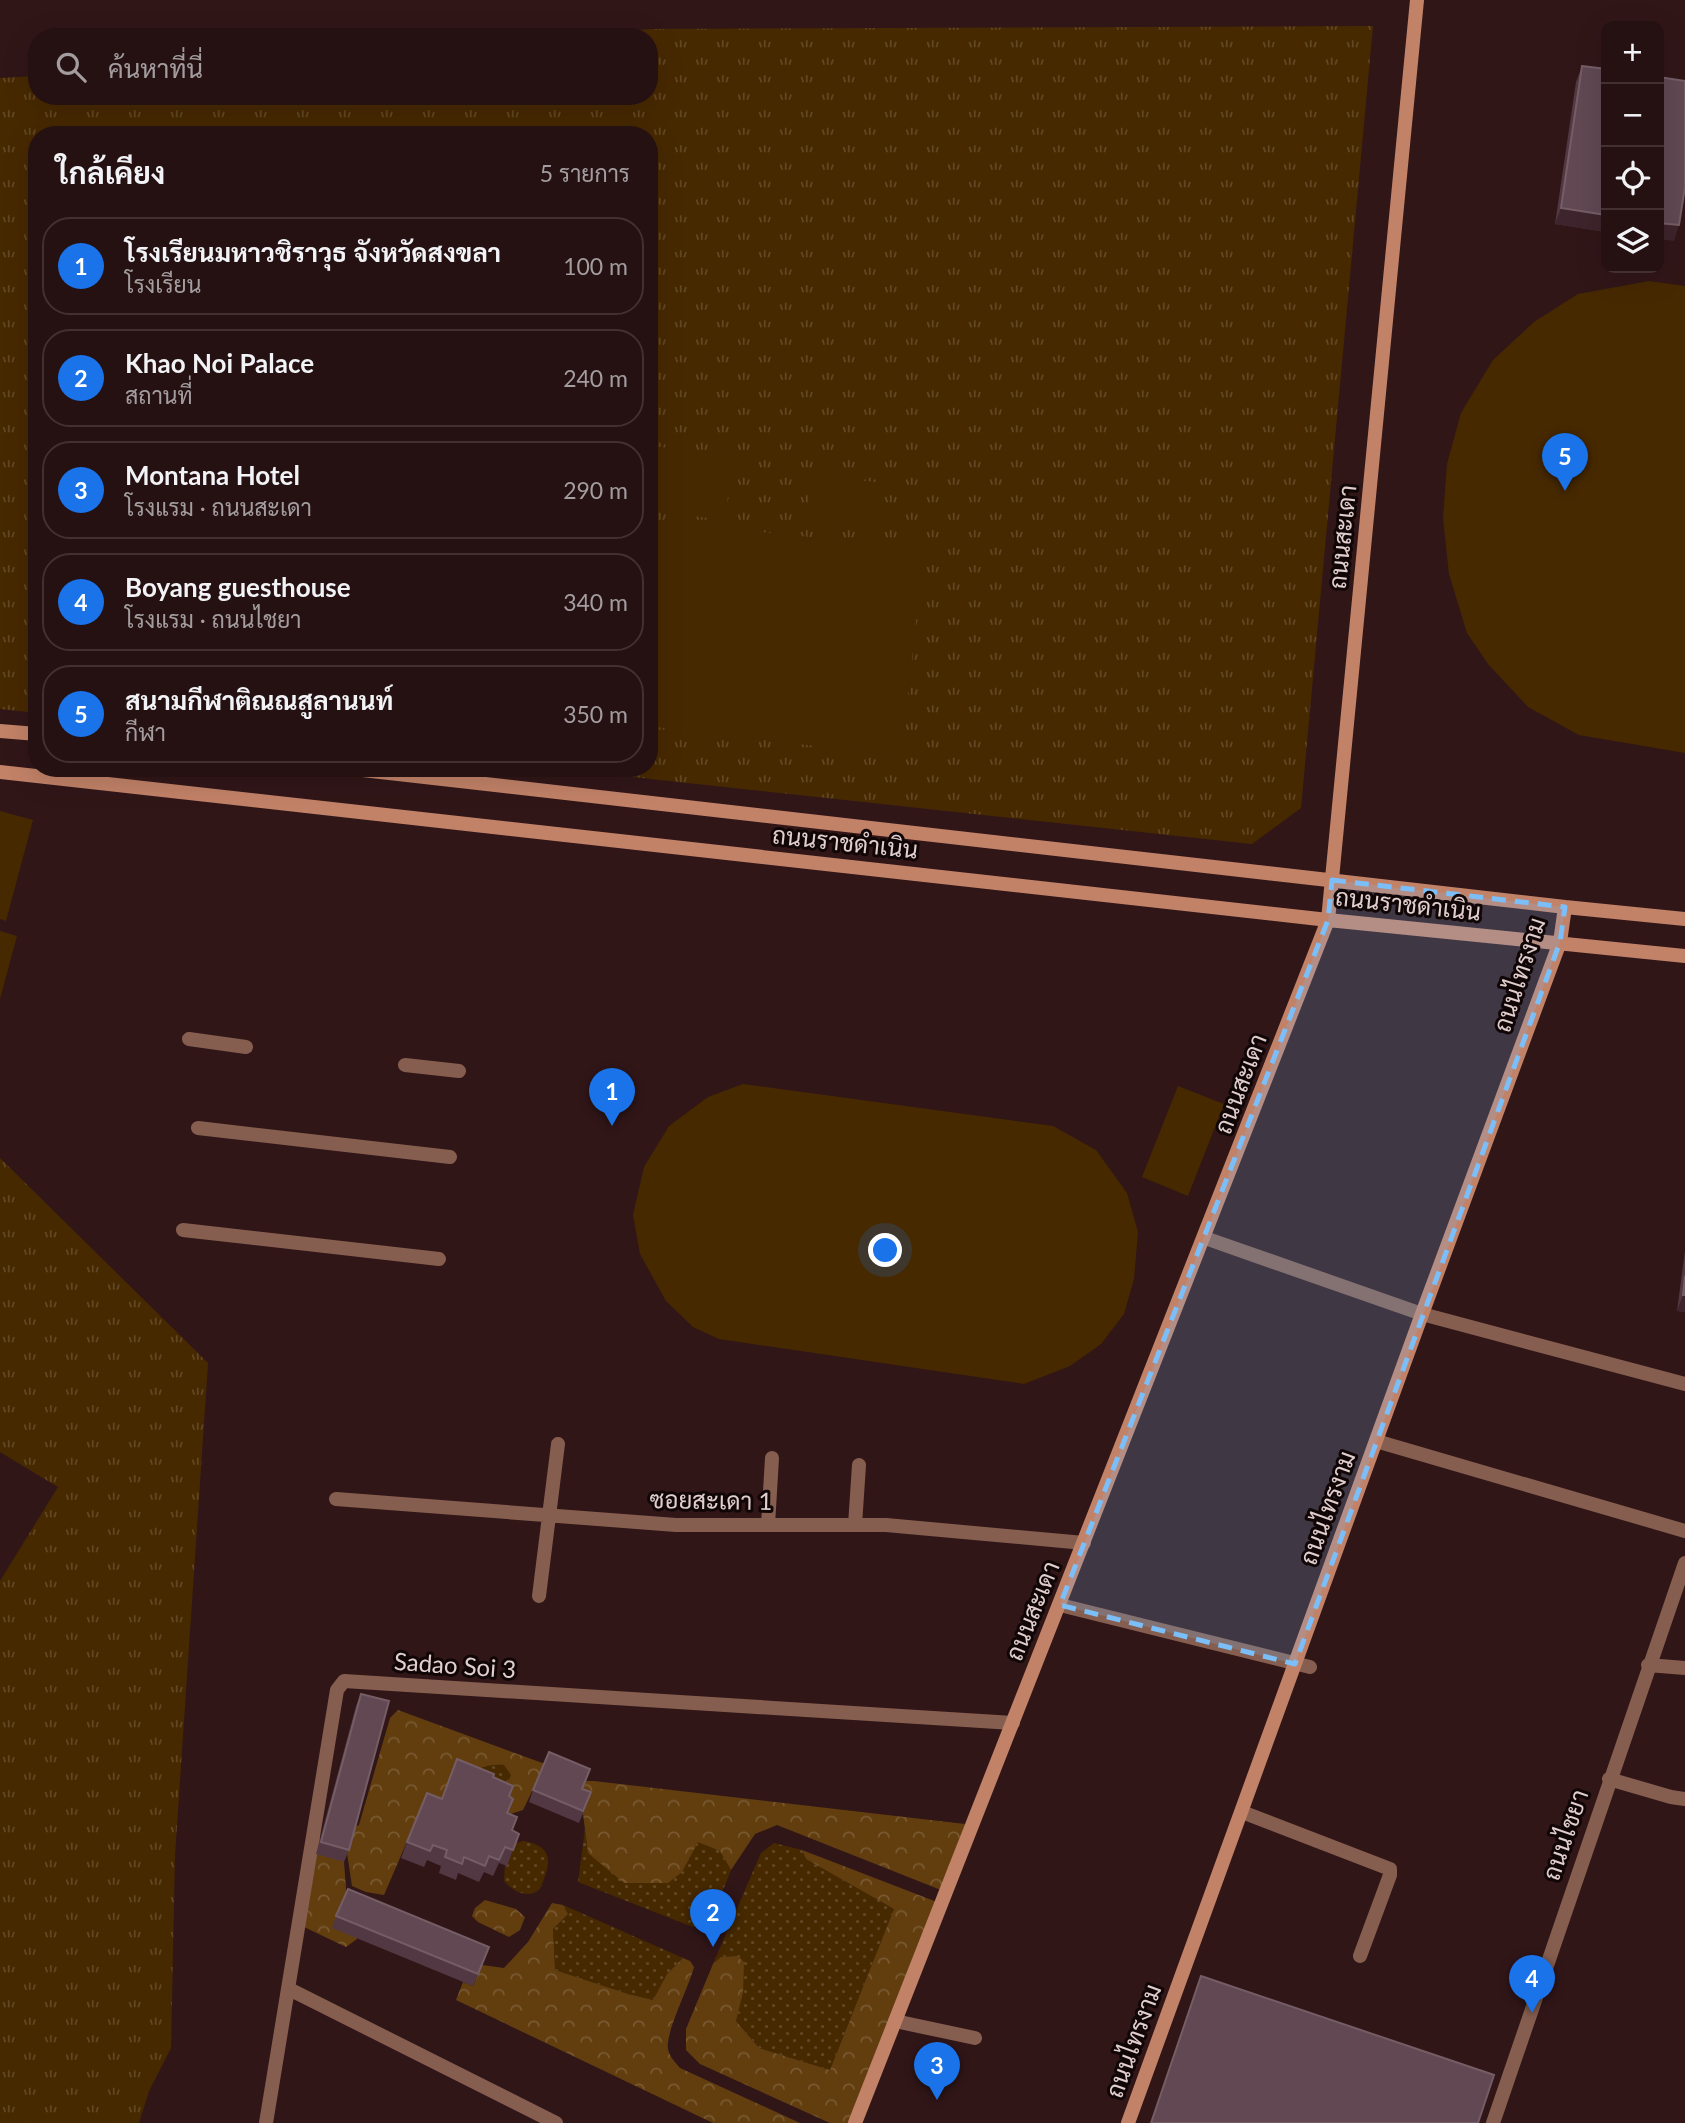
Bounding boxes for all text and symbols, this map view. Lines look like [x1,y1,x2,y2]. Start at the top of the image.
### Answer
map controls [1601,21,1664,273]
button: + [1601,21,1664,84]
search box [28,28,658,105]
icon: search [52,48,90,86]
text: ค้นหาที่นี่ [108,52,203,84]
button: − [1601,84,1664,147]
button: locate [1601,147,1664,210]
text: ใกล้เคียง [56,154,165,190]
text: 5 รายการ [540,159,630,187]
button: layers [1601,210,1664,273]
text: โรงเรียนมหาวชิราวุธ จังหวัดสงขลา [125,236,501,268]
text: 1 [74,252,88,280]
text: 100 m [563,252,628,280]
text: โรงเรียน [125,270,201,298]
text: Khao Noi Palace [125,347,314,379]
text: 2 [74,364,88,392]
text: 240 m [563,364,628,392]
text: สถานที่ [125,381,193,409]
pin: 5 [1542,433,1588,491]
text: Montana Hotel [125,459,300,491]
text: 3 [74,476,88,504]
text: 290 m [563,476,628,504]
street label: ถนนสะเดา [1322,483,1361,590]
text: โรงแรม · ถนนสะเดา [125,493,312,521]
text: Boyang guesthouse [125,571,351,603]
text: 4 [74,588,88,616]
text: 340 m [563,588,628,616]
text: โรงแรม · ถนนไชยา [125,605,302,633]
text: สนามกีฬาติณณสูลานนท์ [125,684,393,716]
text: 5 [74,700,88,728]
text: 350 m [563,700,628,728]
text: กีฬา [125,718,166,746]
street label: ถนนราชดำเนิน [771,819,919,864]
street label: ถนนราชดำเนิน [1334,881,1482,926]
street label: ถนนไทรงาม [1486,914,1551,1035]
street label: ถนนสะเดา [1207,1029,1272,1137]
pin: 1 [589,1068,635,1126]
your location [868,1233,902,1267]
street label: ถนนไทรงาม [1293,1447,1360,1568]
street label: ซอยสะเดา 1 [649,1484,773,1515]
street label: ถนนสะเดา [999,1557,1065,1664]
street label: Sadao Soi 3 [393,1646,517,1683]
street label: ถนนไชยา [1536,1785,1594,1884]
pin: 2 [690,1889,736,1947]
pin: 4 [1509,1955,1555,2013]
street label: ถนนไทรงาม [1099,1980,1166,2101]
pin: 3 [914,2042,960,2100]

